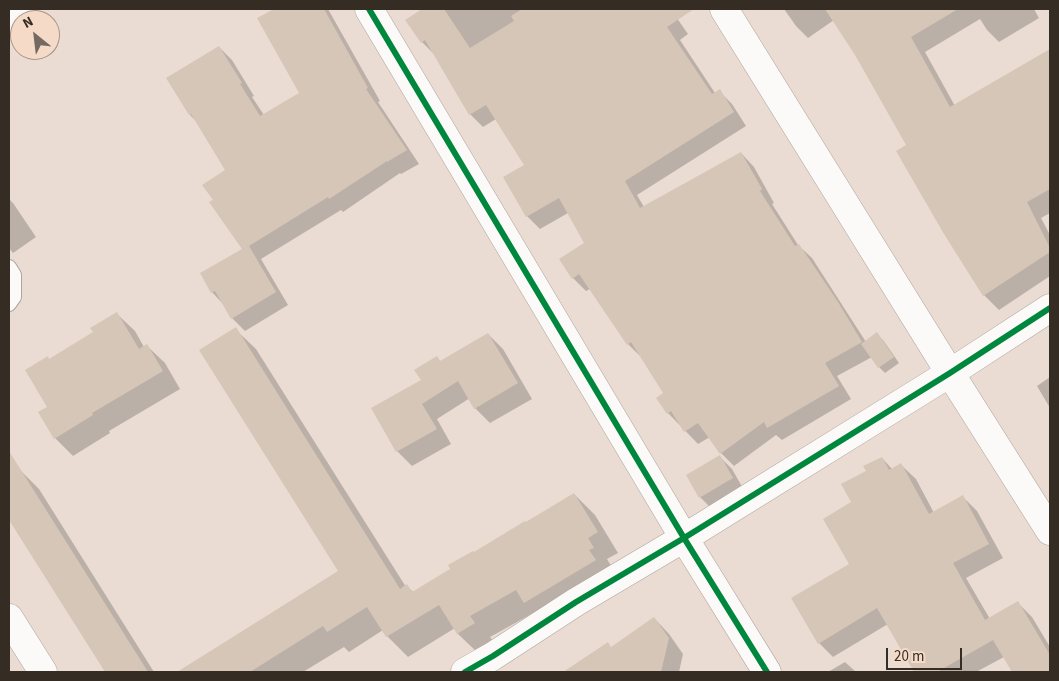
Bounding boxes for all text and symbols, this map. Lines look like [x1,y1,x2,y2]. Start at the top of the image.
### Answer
north arrow [10,10,60,60]
text: N [19,12,37,34]
scale bar [889,638,965,670]
text: 20 m [894,646,924,667]

